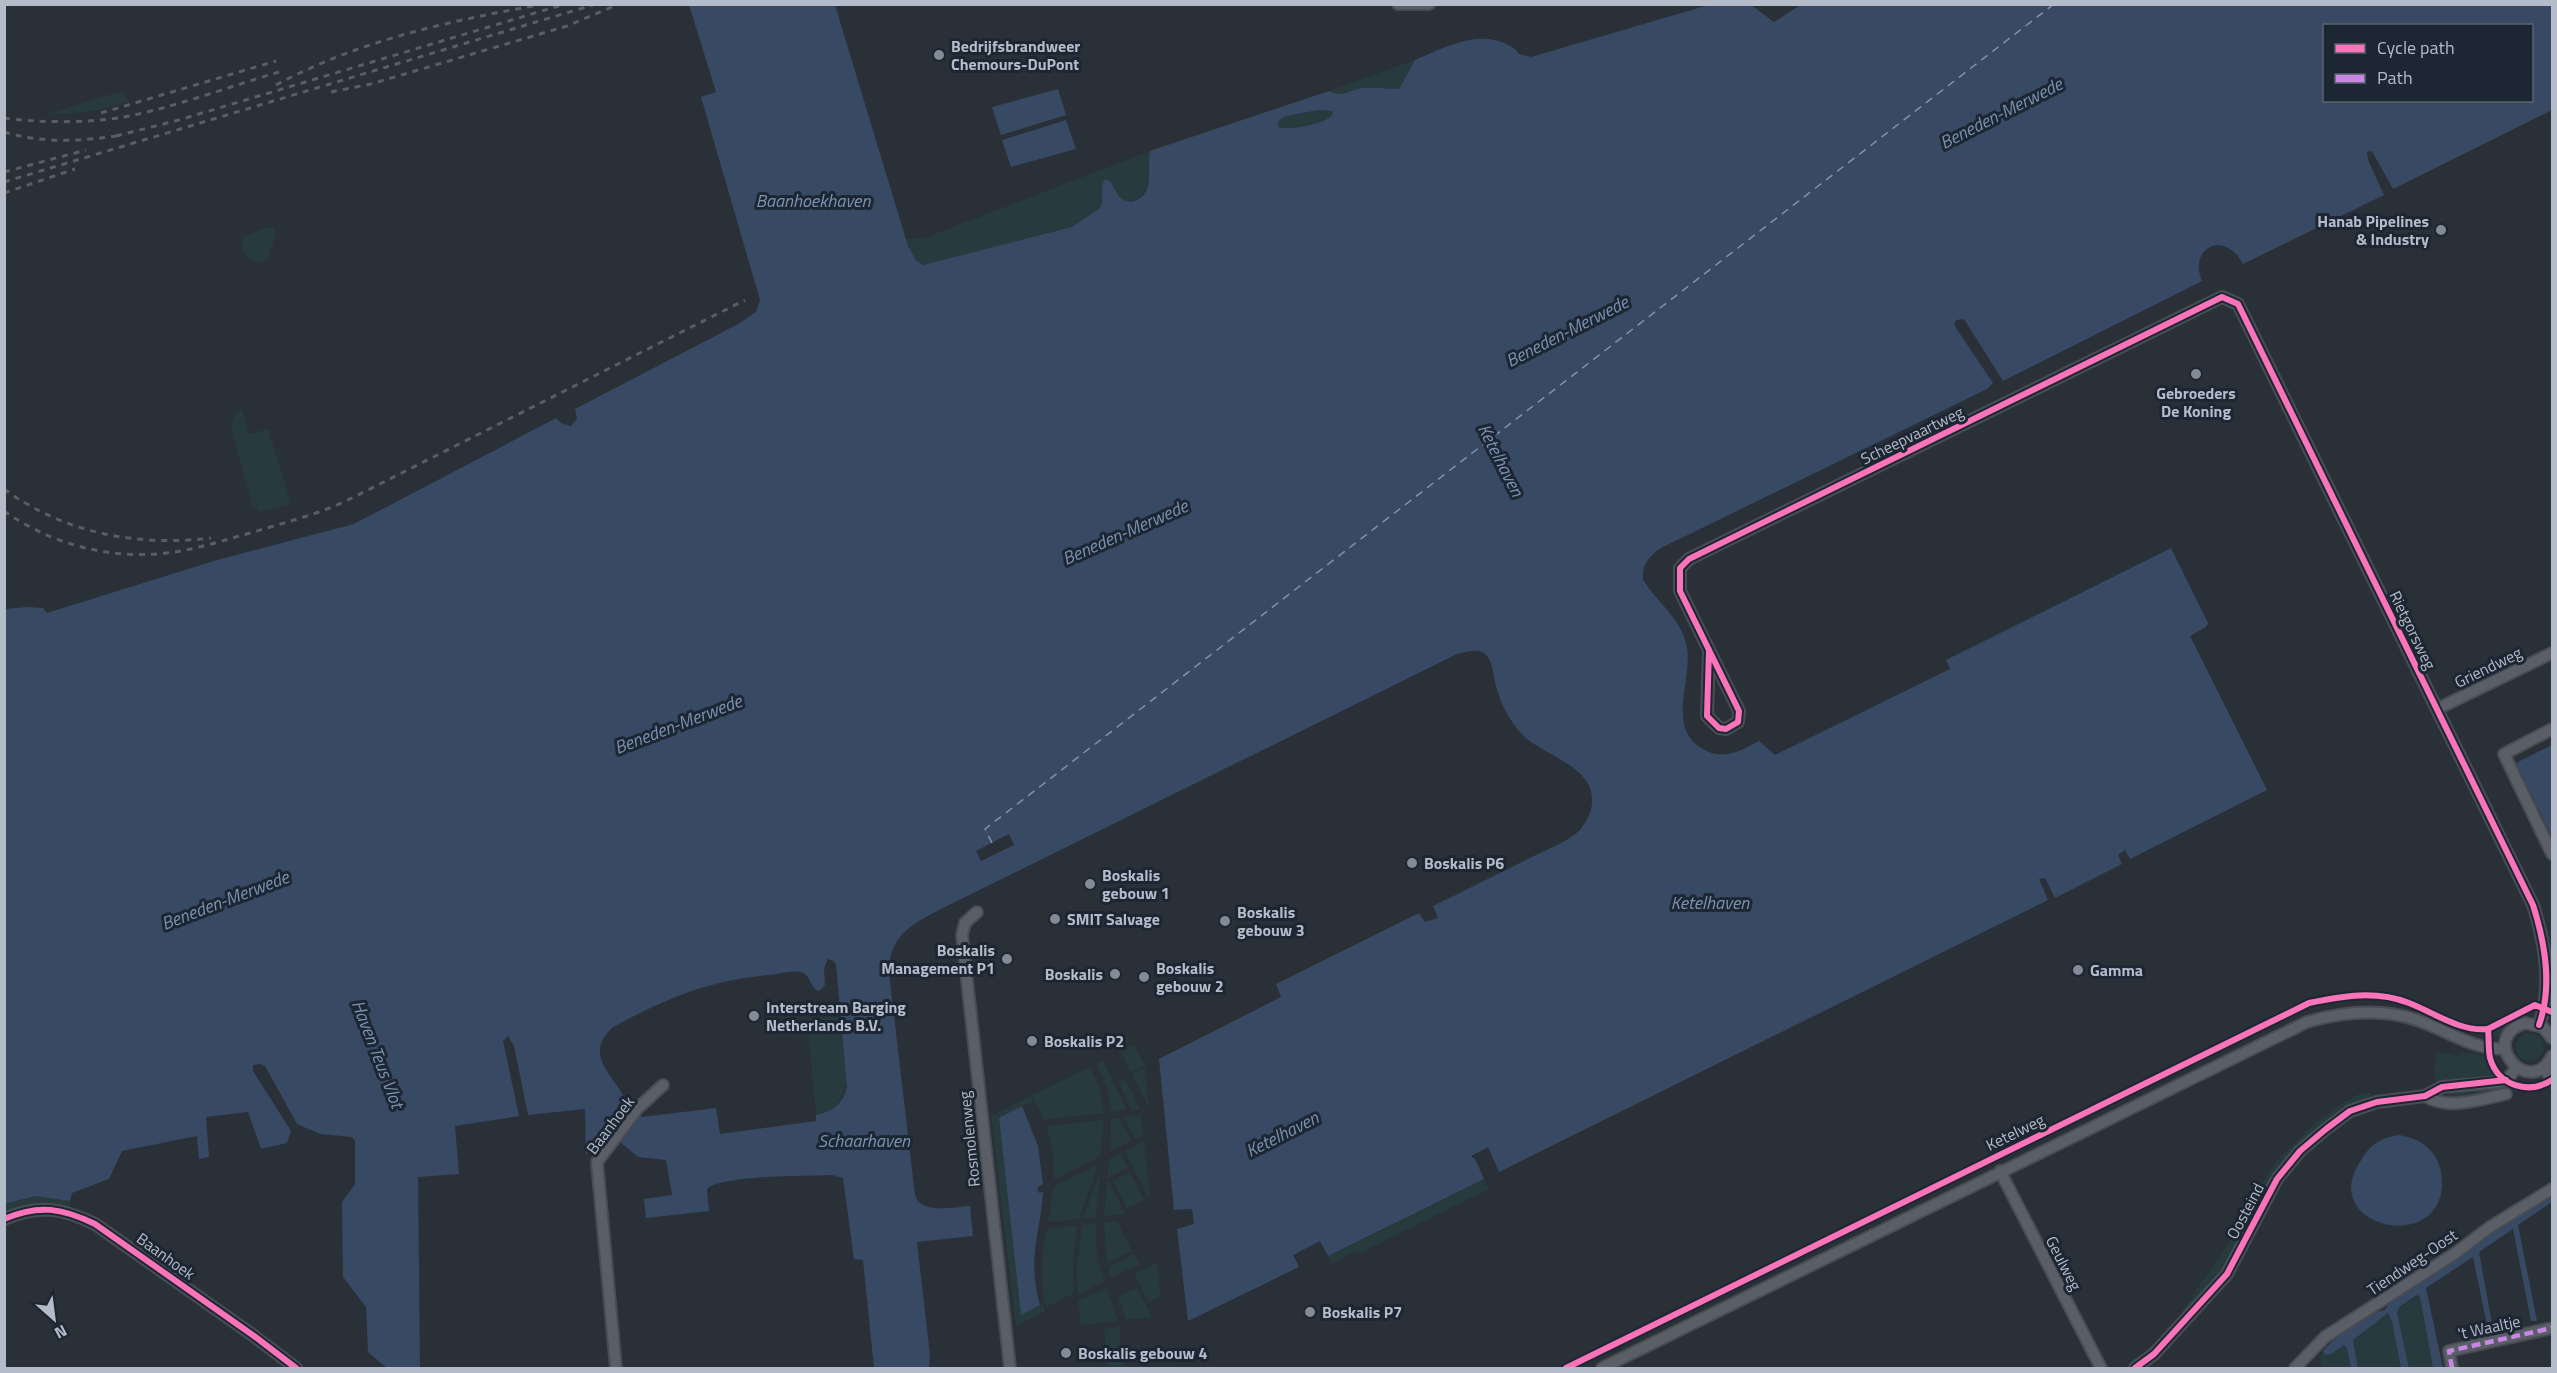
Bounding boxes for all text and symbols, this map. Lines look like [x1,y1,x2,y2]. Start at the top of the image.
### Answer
legend [2323,24,2533,102]
place label: Bedrijfsbrandweer Chemours-DuPont [951,34,1080,76]
text: Cycle path [2377,34,2455,61]
marker: Bedrijfsbrandweer Chemours-DuPont [932,48,946,62]
text: Path [2377,64,2413,91]
water label: Beneden-Merwede [1935,70,2069,156]
water label: Baanhoekhaven [756,187,871,214]
place label: Hanab Pipelines & Industry [2317,209,2429,251]
marker: Hanab Pipelines & Industry [2434,223,2448,237]
water label: Beneden-Merwede [1501,288,1635,374]
marker: Gebroeders De Koning [2189,367,2203,381]
place label: Gebroeders De Koning [2156,381,2236,423]
street label: Scheepvaartweg [1856,400,1968,470]
water label: Ketelhaven [1471,419,1531,502]
water label: Beneden-Merwede [1058,492,1194,572]
street label: Rietgorsweg [2384,587,2442,673]
street label: Griendweg [2450,640,2526,694]
water label: Beneden-Merwede [610,687,747,761]
place label: Boskalis P6 [1424,851,1504,875]
marker: Boskalis P6 [1405,856,1419,870]
water label: Beneden-Merwede [157,863,294,937]
place label: Boskalis gebouw 1 [1102,863,1170,905]
marker: Boskalis gebouw 1 [1083,877,1097,891]
water label: Ketelhaven [1671,889,1750,916]
place label: Boskalis gebouw 3 [1237,900,1305,942]
place label: SMIT Salvage [1067,907,1160,931]
marker: SMIT Salvage [1048,912,1062,926]
marker: Boskalis gebouw 3 [1218,914,1232,928]
place label: Boskalis Management P1 [881,938,995,980]
marker: Boskalis Management P1 [1000,952,1014,966]
place label: Boskalis gebouw 2 [1156,956,1224,998]
place label: Gamma [2090,958,2143,982]
place label: Boskalis [1045,962,1103,986]
marker: Gamma [2071,963,2085,977]
marker: Boskalis [1108,967,1122,981]
marker: Boskalis gebouw 2 [1137,970,1151,984]
place label: Interstream Barging Netherlands B.V. [766,995,906,1037]
water label: Haven Teus Vlot [345,996,412,1114]
marker: Interstream Barging Netherlands B.V. [747,1009,761,1023]
place label: Boskalis P2 [1044,1029,1124,1053]
marker: Boskalis P2 [1025,1034,1039,1048]
street label: Rosmolenweg [952,1090,986,1188]
street label: Baanhoek [580,1091,640,1159]
water label: Ketelhaven [1241,1104,1324,1164]
street label: Ketelweg [1982,1107,2048,1157]
water label: Schaarhaven [818,1127,911,1154]
street label: Oosteind [2220,1179,2270,1243]
street label: Tiendweg-Oost [2362,1223,2462,1301]
street label: Baanhoek [132,1227,201,1286]
street label: Geulweg [2040,1231,2088,1295]
north arrow [24,1289,84,1349]
place label: Boskalis P7 [1322,1300,1402,1324]
marker: Boskalis P7 [1303,1305,1317,1319]
street label: 't Waaltje [2456,1309,2522,1345]
text: N [51,1319,72,1345]
place label: Boskalis gebouw 4 [1078,1341,1207,1365]
marker: Boskalis gebouw 4 [1059,1346,1073,1360]

